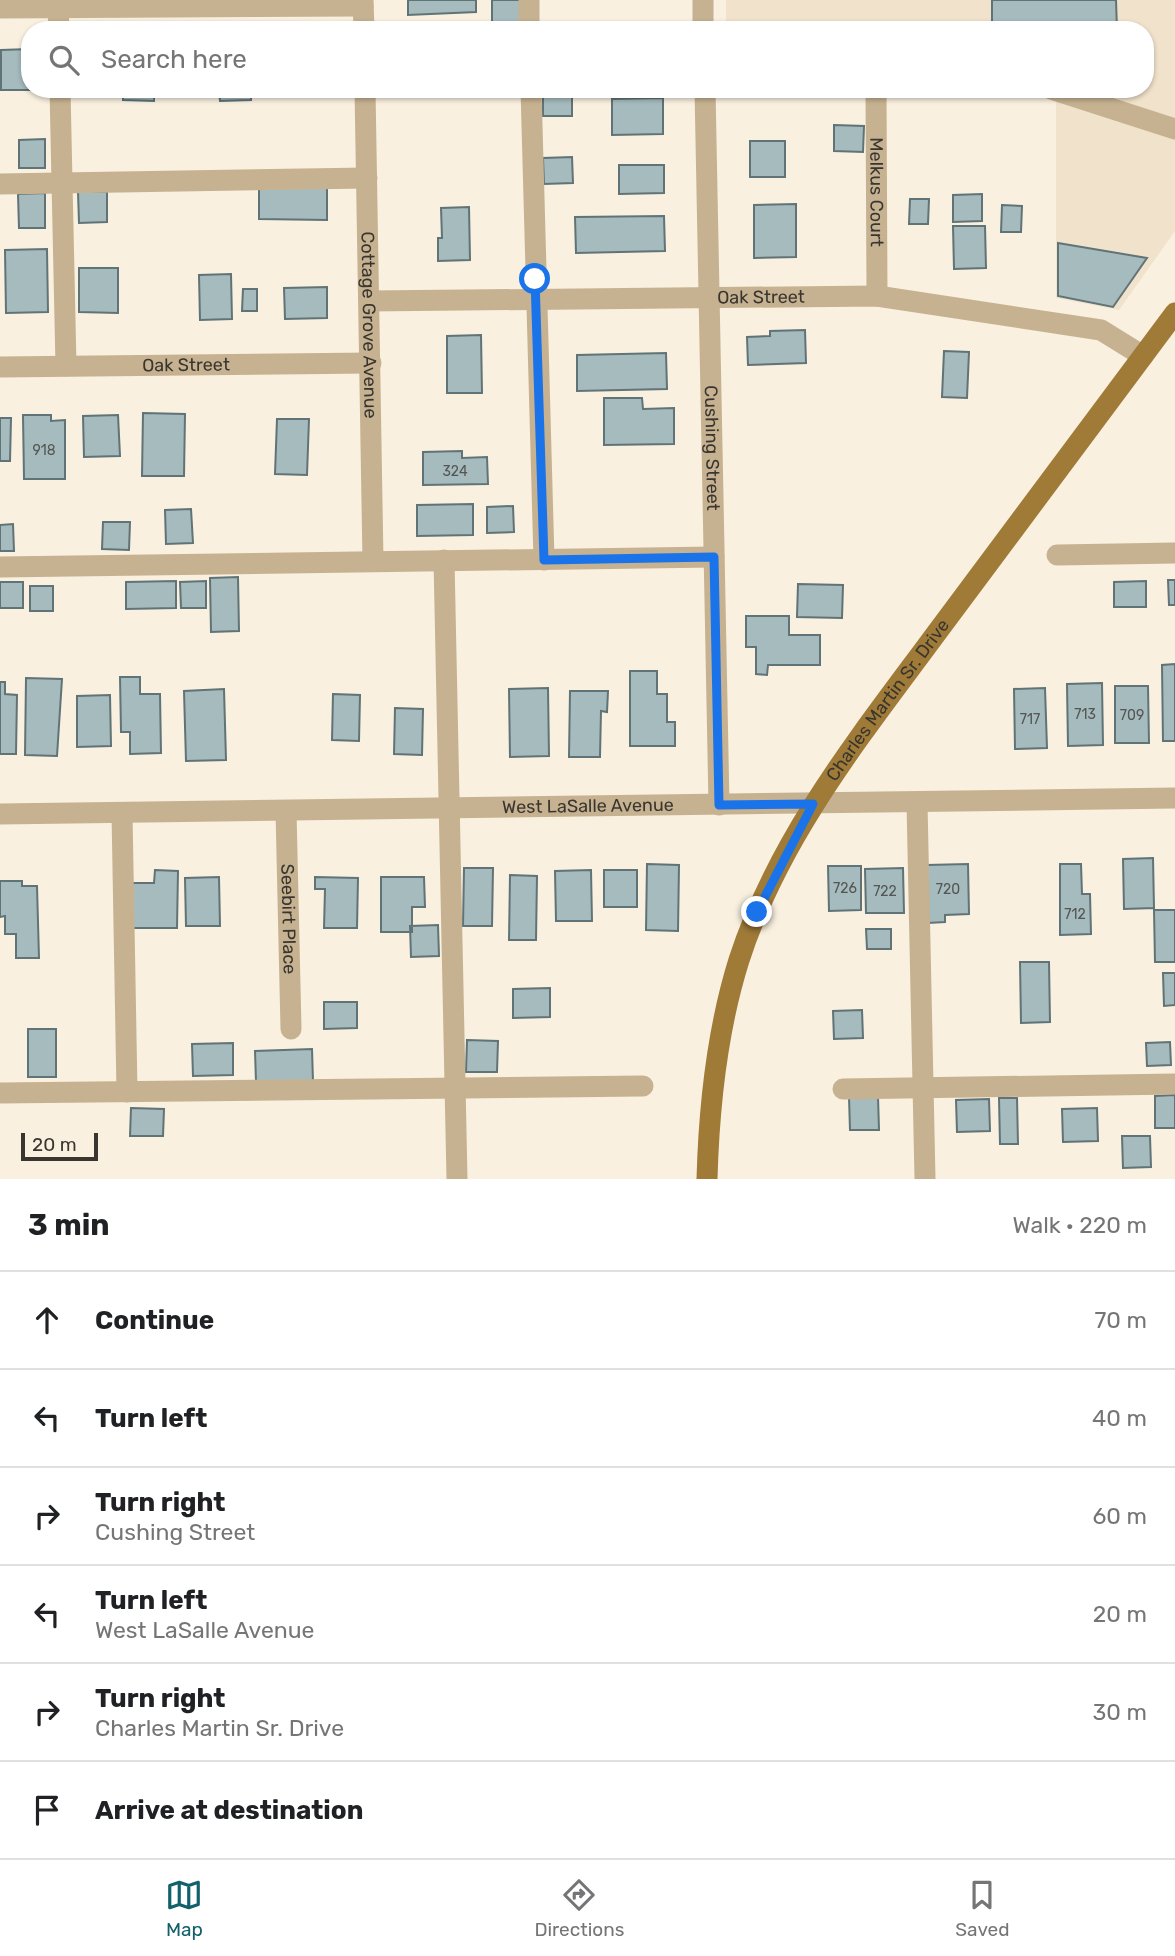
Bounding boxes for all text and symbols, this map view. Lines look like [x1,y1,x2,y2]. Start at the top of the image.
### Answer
search box [21,21,1154,98]
icon: search [45,41,83,79]
text: Search here [101,44,247,75]
street label: Melkus Court [865,137,888,247]
street label: Cottage Grove Avenue [356,231,382,419]
route start [519,263,550,294]
street label: Oak Street [717,286,805,309]
street label: Oak Street [142,354,230,376]
street label: Cushing Street [700,385,724,511]
house number: 918 [32,442,56,459]
house number: 324 [442,463,468,480]
street label: Charles Martin Sr. Drive [822,615,954,785]
house number: 713 [1074,706,1096,723]
house number: 709 [1120,707,1144,724]
house number: 717 [1020,711,1040,728]
street label: West LaSalle Avenue [502,794,674,818]
street label: Seebirt Place [276,863,301,975]
house number: 726 [833,880,857,897]
house number: 720 [936,881,960,898]
house number: 722 [873,883,897,900]
route end [741,896,772,927]
house number: 712 [1064,906,1086,923]
scale bar [21,1130,98,1162]
text: 20 m [32,1133,77,1156]
text: 3 min [28,1207,110,1243]
text: Walk · 220 m [1013,1211,1147,1239]
icon: ahead [28,1301,66,1339]
text: Continue [95,1305,214,1336]
text: 70 m [1095,1306,1147,1334]
icon: left [28,1399,66,1437]
text: Turn left [95,1403,207,1434]
text: 40 m [1092,1404,1147,1432]
text: Turn right [95,1487,225,1518]
icon: right [28,1497,66,1535]
text: 60 m [1092,1502,1147,1530]
text: Cushing Street [95,1518,255,1546]
text: Turn left [95,1585,207,1616]
icon: left [28,1595,66,1633]
text: 20 m [1093,1600,1147,1628]
text: West LaSalle Avenue [95,1616,314,1644]
text: Turn right [95,1683,225,1714]
icon: right [28,1693,66,1731]
text: 30 m [1092,1698,1147,1726]
text: Charles Martin Sr. Drive [95,1714,344,1742]
icon: arrive [28,1791,66,1829]
text: Arrive at destination [95,1795,363,1826]
tab: Map [165,1876,203,1941]
tab: Directions [534,1876,624,1941]
tab: Saved [955,1876,1010,1941]

